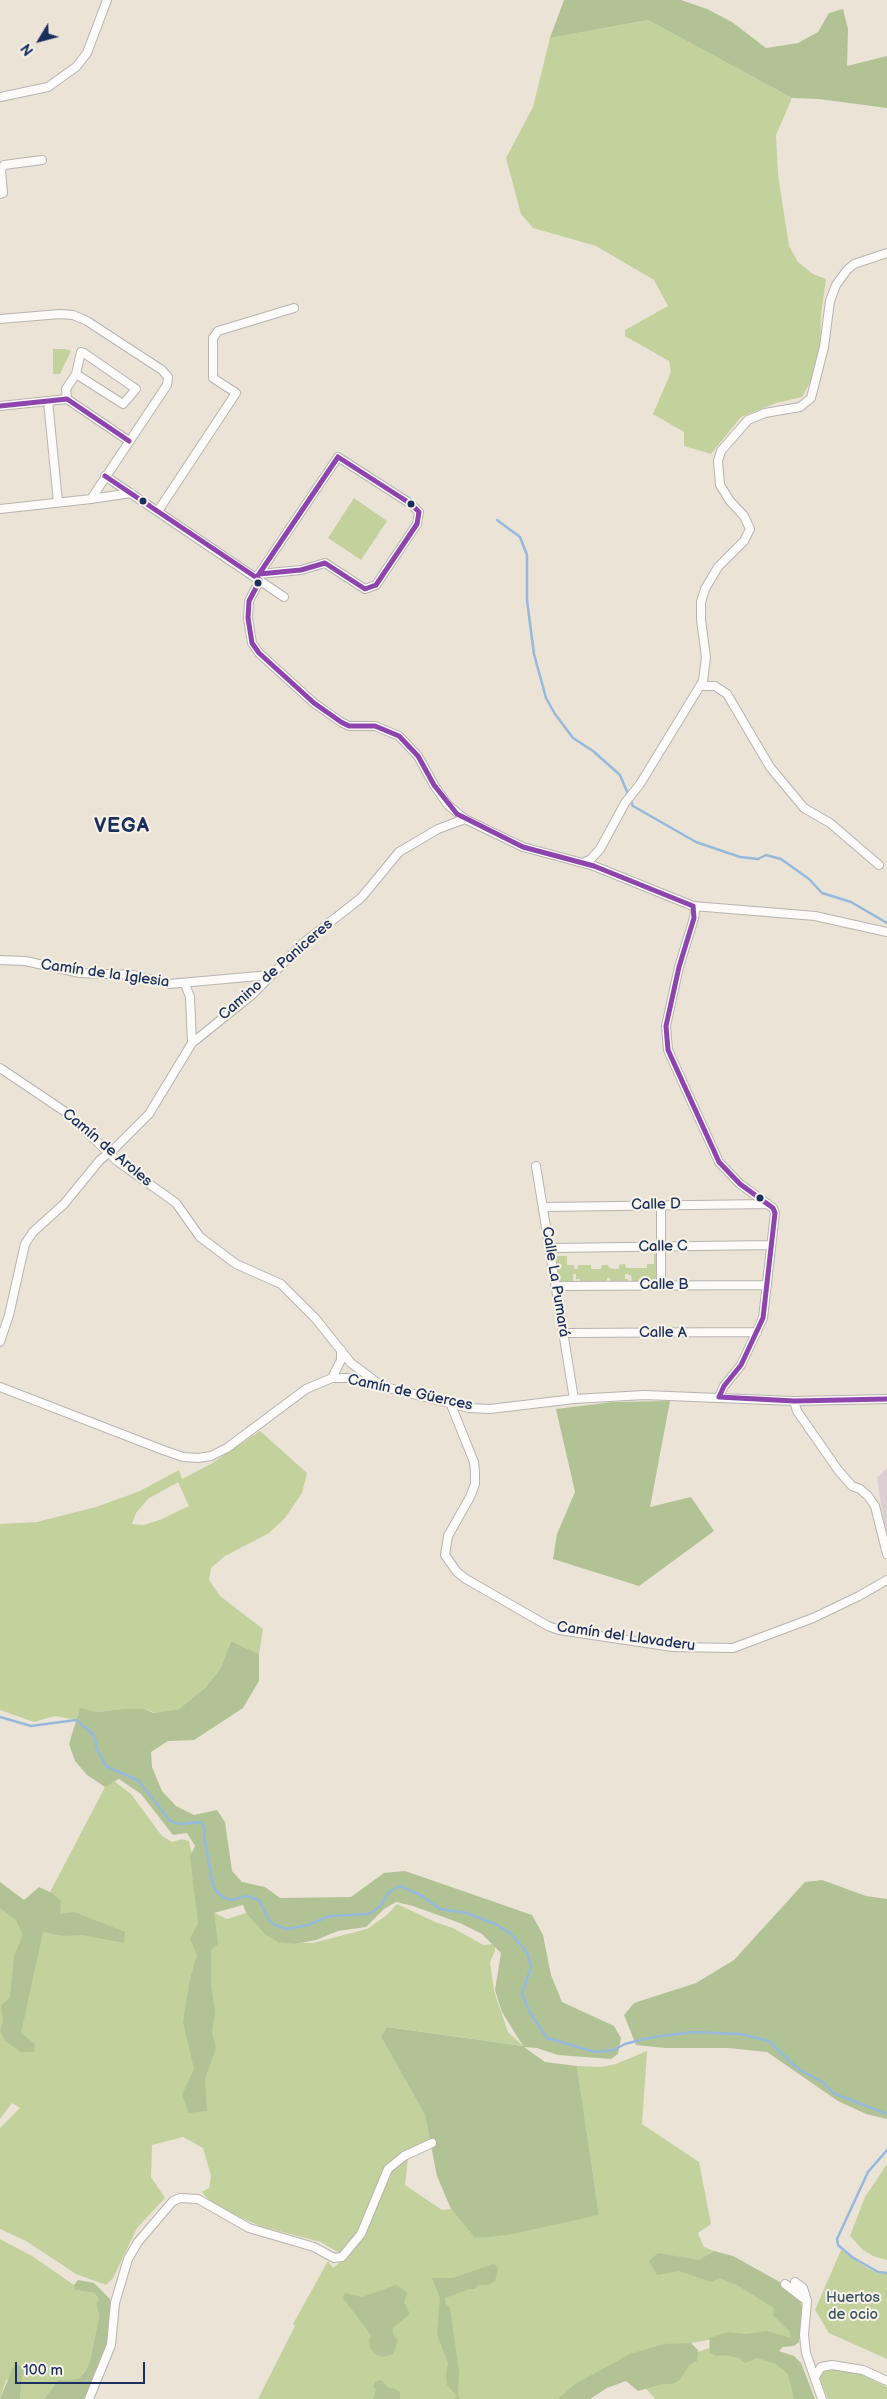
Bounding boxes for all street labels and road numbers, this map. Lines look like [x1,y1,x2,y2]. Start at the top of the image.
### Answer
street label: Camino de Paniceres [215,916,337,1024]
street label: Camín de la Iglesia [39,956,171,992]
street label: Camín de Aroles [58,1105,156,1191]
street label: Calle D [631,1196,681,1214]
street label: Calle La Pumará [537,1225,573,1339]
street label: Calle C [638,1238,688,1256]
street label: Calle B [640,1276,688,1294]
street label: Calle A [639,1324,687,1342]
street label: Camín de Güerces [346,1371,474,1415]
street label: Camín del Llavaderu [556,1618,696,1656]

